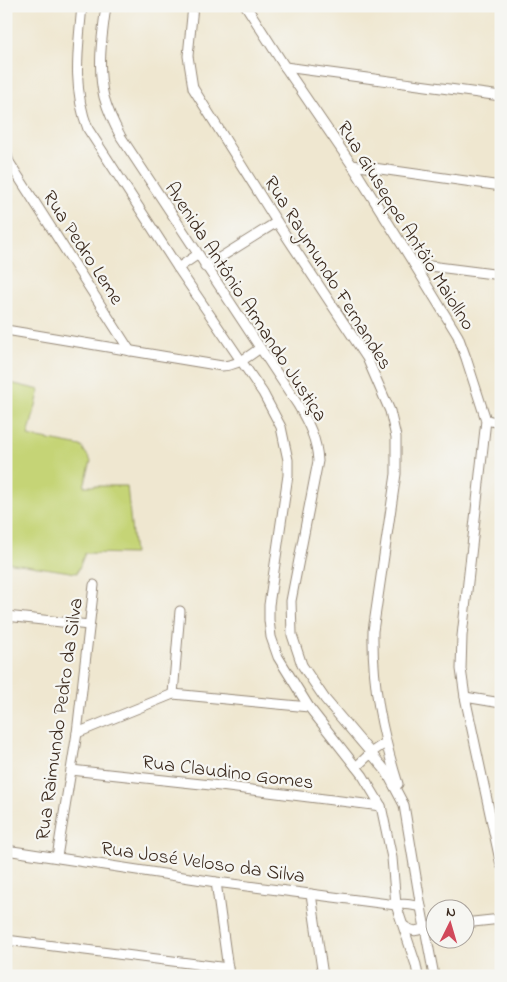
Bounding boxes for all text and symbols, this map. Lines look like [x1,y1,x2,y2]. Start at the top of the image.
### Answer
street label: Rua Giuseppe Antôio Maiollno [328,116,481,337]
street label: Rua Raymundo Fernandes [255,171,398,376]
street label: Avenida Antônio Armando Justiça [156,177,334,428]
street label: Rua Pedro Leme [34,185,130,311]
street label: Rua Raimundo Pedro da Silva [29,596,92,842]
street label: Rua Claudino Gomes [140,749,315,798]
street label: Rua José Veloso da Silva [99,835,306,892]
north arrow [424,900,474,950]
text: N [445,902,457,923]

